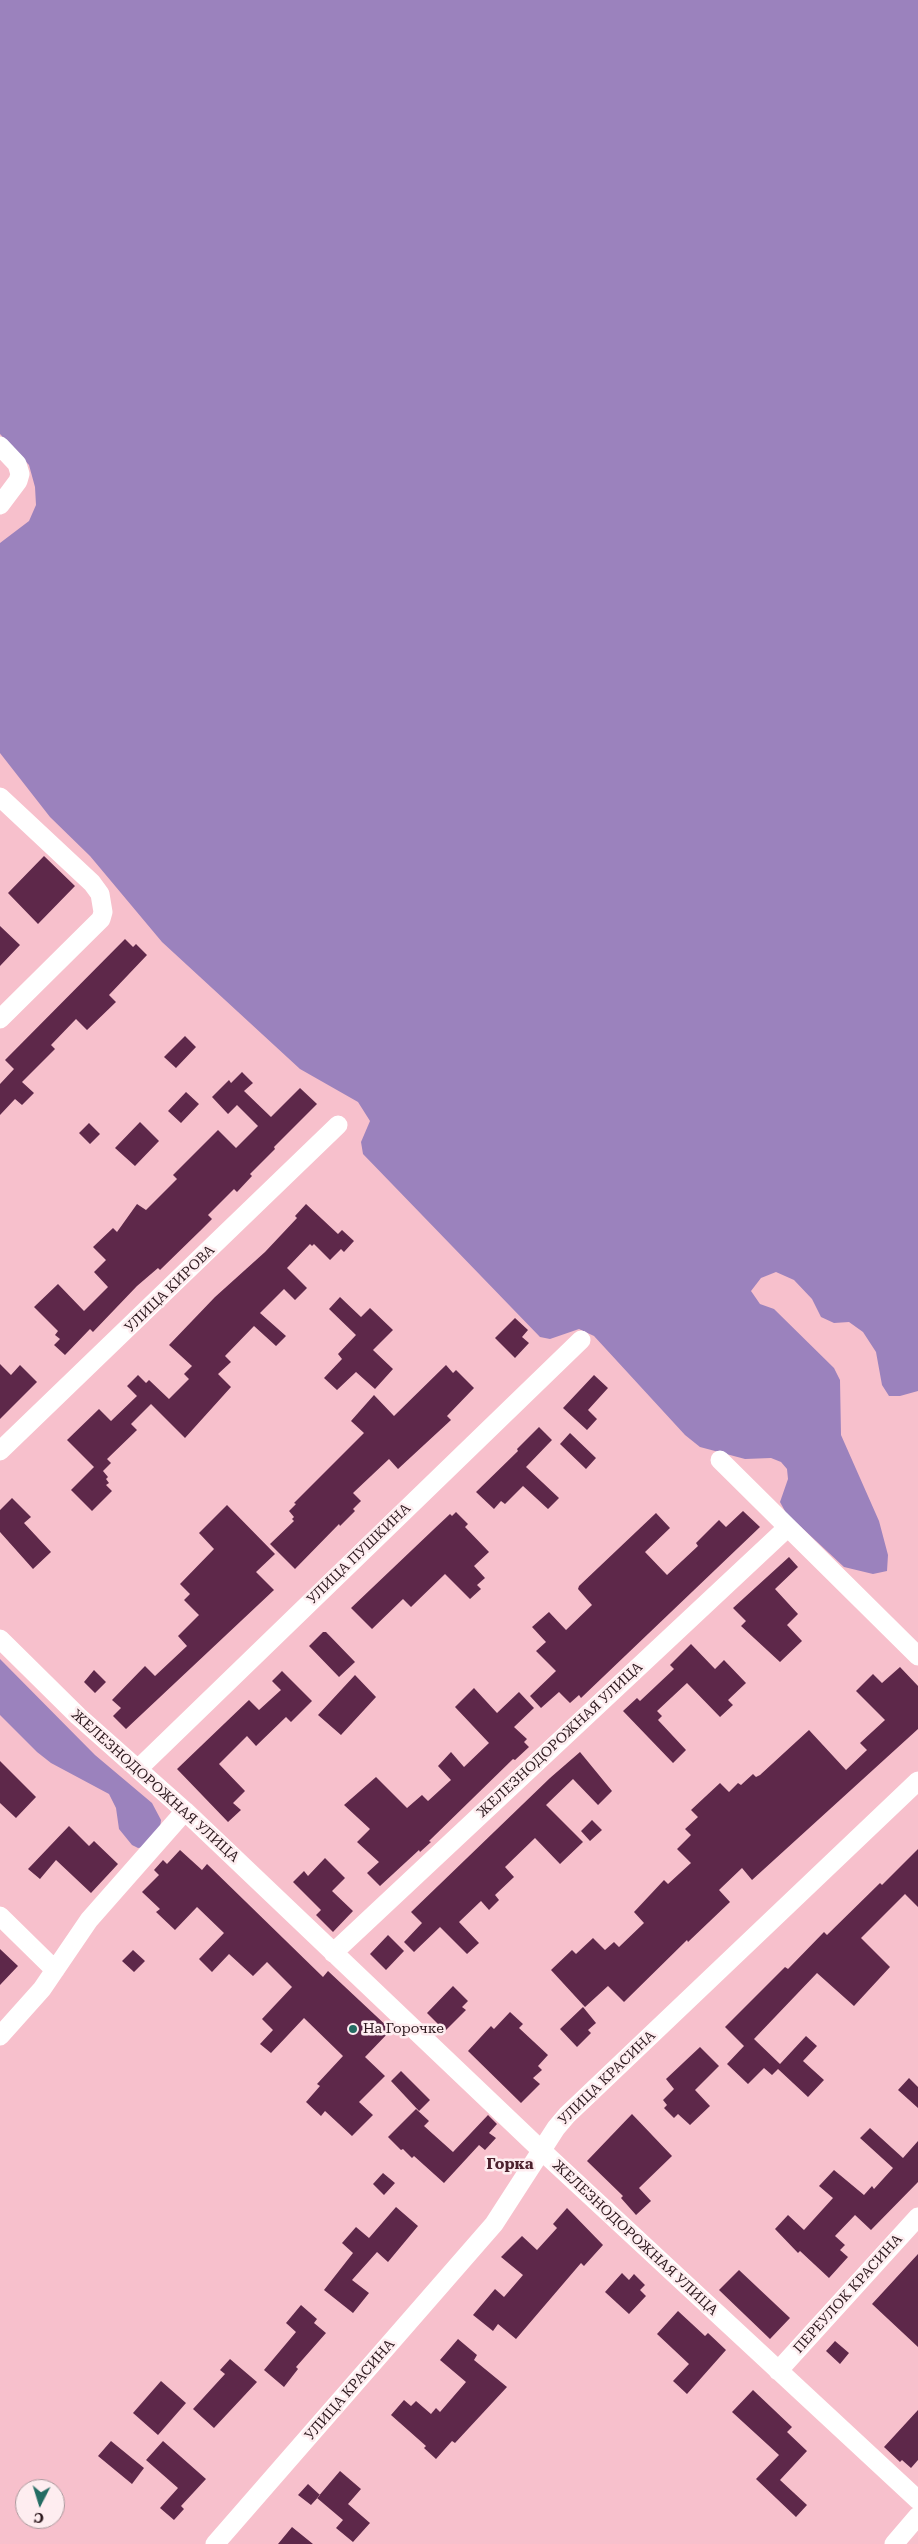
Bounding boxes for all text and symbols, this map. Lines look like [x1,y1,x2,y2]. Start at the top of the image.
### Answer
street label: УЛИЦА КИРОВА [122,1242,218,1336]
street label: УЛИЦА ПУШКИНА [304,1500,414,1608]
street label: ЖЕЛЕЗНОДОРОЖНАЯ УЛИЦА [474,1659,646,1821]
street label: ЖЕЛЕЗНОДОРОЖНАЯ УЛИЦА [68,1706,242,1866]
place label: На Горочке [363,2021,444,2037]
marker: На Горочке [347,2023,359,2035]
street label: УЛИЦА КРАСИНА [555,2027,659,2129]
district label: Горка [486,2156,534,2174]
street label: ЖЕЛЕЗНОДОРОЖНАЯ УЛИЦА [549,2157,721,2319]
street label: ПЕРЕУЛОК КРАСИНА [790,2231,906,2357]
street label: УЛИЦА КРАСИНА [302,2336,398,2444]
north arrow [15,2479,65,2529]
text: С [33,2510,44,2526]

